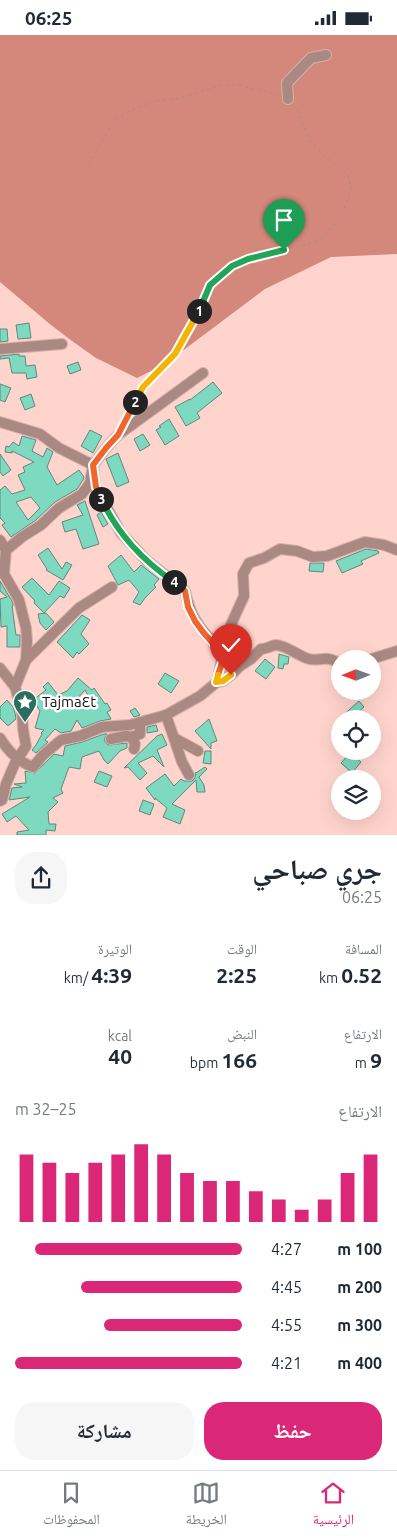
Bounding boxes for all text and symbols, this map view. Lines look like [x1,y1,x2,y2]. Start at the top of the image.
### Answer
text: 06:25 [25,7,73,29]
pin [263,199,305,250]
icon: arrive [270,206,298,234]
pin: 1 [186,299,212,323]
text: 1 [196,303,203,319]
pin: 2 [122,389,148,415]
text: 2 [132,394,139,410]
pin: 3 [88,487,114,511]
text: 3 [98,491,105,507]
pin: 4 [162,569,186,595]
text: 4 [171,574,178,590]
pin [210,624,252,675]
icon: check [217,631,245,659]
north arrow [331,650,381,700]
map controls [331,650,381,820]
place icon: Tajmaɛt [12,689,38,723]
place label: Tajmaɛt [42,693,96,710]
button: locate [331,710,381,760]
button: layers [331,770,381,820]
button: share [15,852,67,904]
text: جري صباحي [252,853,382,884]
text: 06:25 [342,888,382,906]
text: الوتيرة [98,941,132,957]
text: الوقت [227,941,257,957]
text: المسافة [345,941,382,957]
text: 4:39 [91,963,132,987]
text: 2:25 [216,963,257,987]
text: 0.52 [341,963,382,987]
text: /km [64,970,91,986]
text: km [319,970,341,986]
text: النبض [227,1026,257,1042]
text: الارتفاع [344,1026,382,1042]
text: kcal [108,1028,132,1044]
text: 40 [108,1044,132,1068]
text: 166 [221,1048,257,1072]
text: 9 [370,1048,382,1072]
text: bpm [190,1055,221,1071]
text: m [355,1055,370,1071]
text: 25–32 m [15,1100,77,1118]
text: الارتفاع [338,1102,382,1120]
text: 4:27 [271,1240,302,1258]
text: 100 m [337,1240,382,1258]
text: 4:45 [271,1278,302,1296]
text: 200 m [337,1278,382,1296]
text: 4:55 [271,1316,302,1334]
text: 300 m [337,1316,382,1334]
text: 4:21 [271,1354,302,1372]
text: 400 m [337,1354,382,1372]
button: مشاركة [15,1402,194,1460]
button: حفظ [204,1402,382,1460]
tab: المحفوظات [43,1479,100,1533]
tab: الخريطة [186,1479,227,1533]
tab: الرئيسية [313,1479,354,1533]

